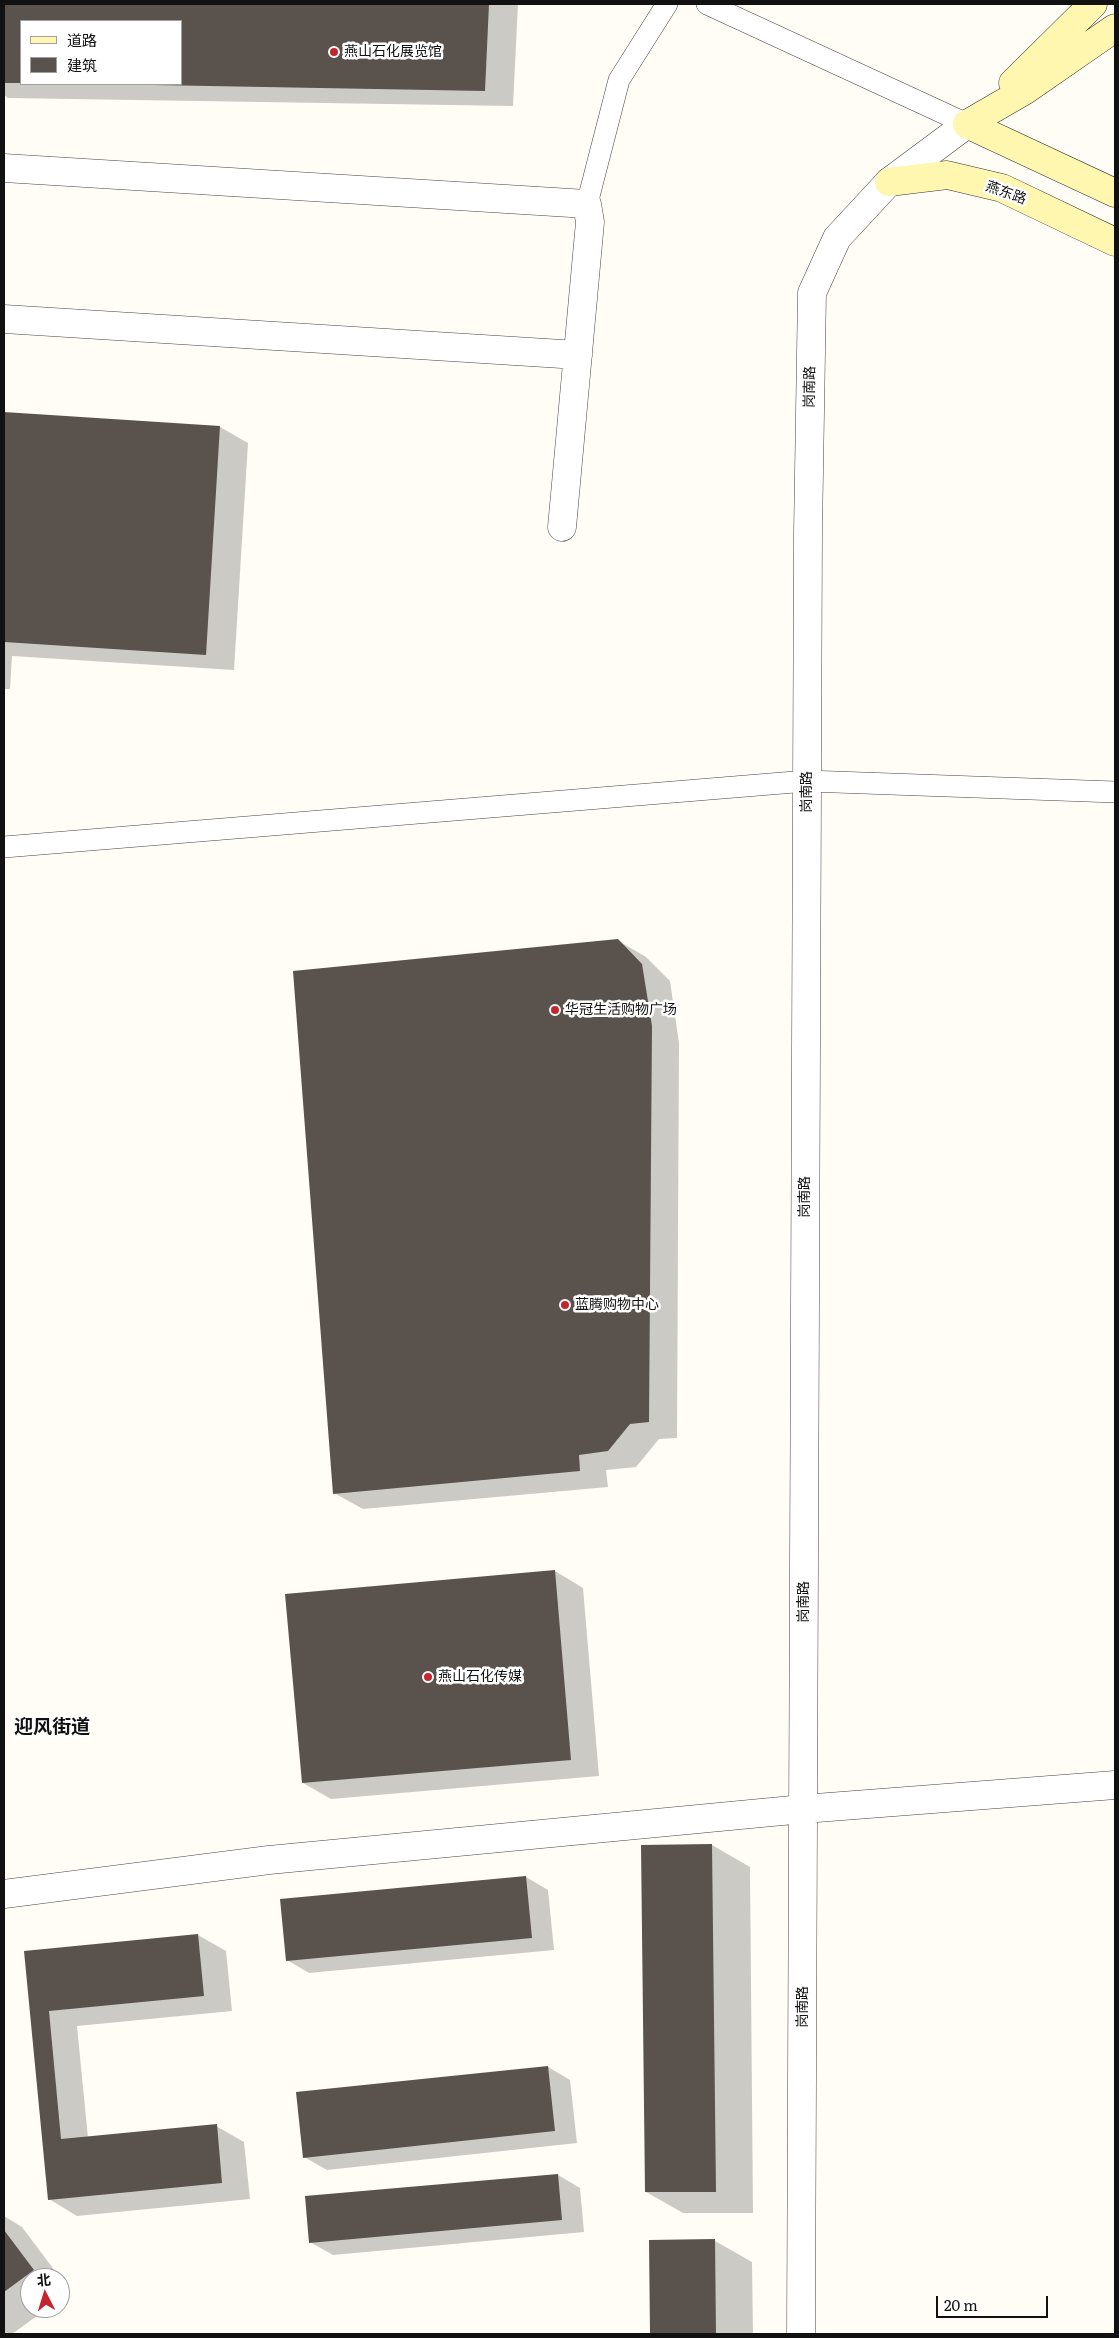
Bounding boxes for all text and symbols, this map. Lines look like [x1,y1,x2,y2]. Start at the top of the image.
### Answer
legend [20,20,182,85]
text: 道路 [67,28,97,51]
place label: 燕山石化展览馆 [344,44,442,60]
marker: 燕山石化展览馆 [328,46,340,58]
text: 建筑 [67,53,97,76]
street label: 燕东路 [983,178,1029,208]
street label: 岗南路 [801,366,819,408]
street label: 岗南路 [799,771,815,813]
place label: 华冠生活购物广场 [565,1002,677,1018]
marker: 华冠生活购物广场 [549,1004,561,1016]
street label: 岗南路 [797,1176,813,1218]
place label: 蓝腾购物中心 [575,1297,659,1313]
marker: 蓝腾购物中心 [559,1299,571,1311]
street label: 岗南路 [796,1581,812,1623]
place label: 燕山石化传媒 [438,1669,522,1685]
marker: 燕山石化传媒 [422,1671,434,1683]
district label: 迎风街道 [14,1716,90,1738]
street label: 岗南路 [795,1986,811,2028]
north arrow [20,2268,70,2318]
text: 北 [36,2268,52,2290]
scale bar [939,2286,1052,2318]
text: 20 m [944,2293,978,2316]

